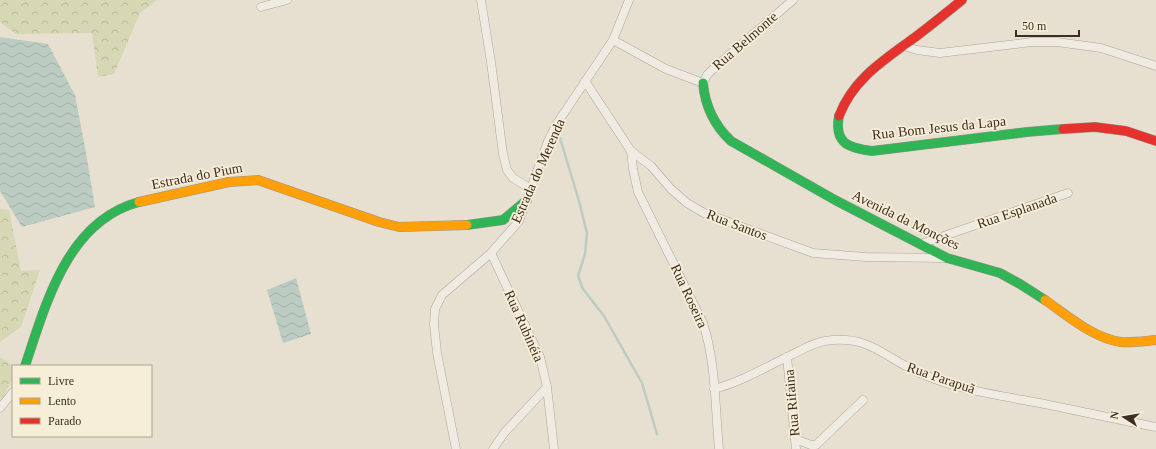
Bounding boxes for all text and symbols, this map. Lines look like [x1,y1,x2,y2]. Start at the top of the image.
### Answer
street label: Rua Belmonte [710,9,780,73]
scale bar [1016,12,1079,38]
text: 50 m [1022,19,1047,33]
street label: Rua Bom Jesus da Lapa [871,113,1007,142]
street label: Estrada do Merenda [508,116,568,226]
street label: Estrada do Pium [150,160,244,192]
street label: Avenida da Monções [850,187,962,253]
street label: Rua Esplanada [975,190,1060,232]
street label: Rua Santos [705,207,769,243]
street label: Rua Roseira [668,262,711,331]
street label: Rua Rubinéia [502,288,547,365]
street label: Rua Parapuã [905,359,978,397]
legend [12,365,152,437]
street label: Rua Rifaina [782,368,802,437]
text: Livre [48,374,74,388]
text: Lento [48,394,76,408]
north arrow [1104,397,1144,437]
text: N [1108,410,1121,420]
text: Parado [48,414,81,428]

